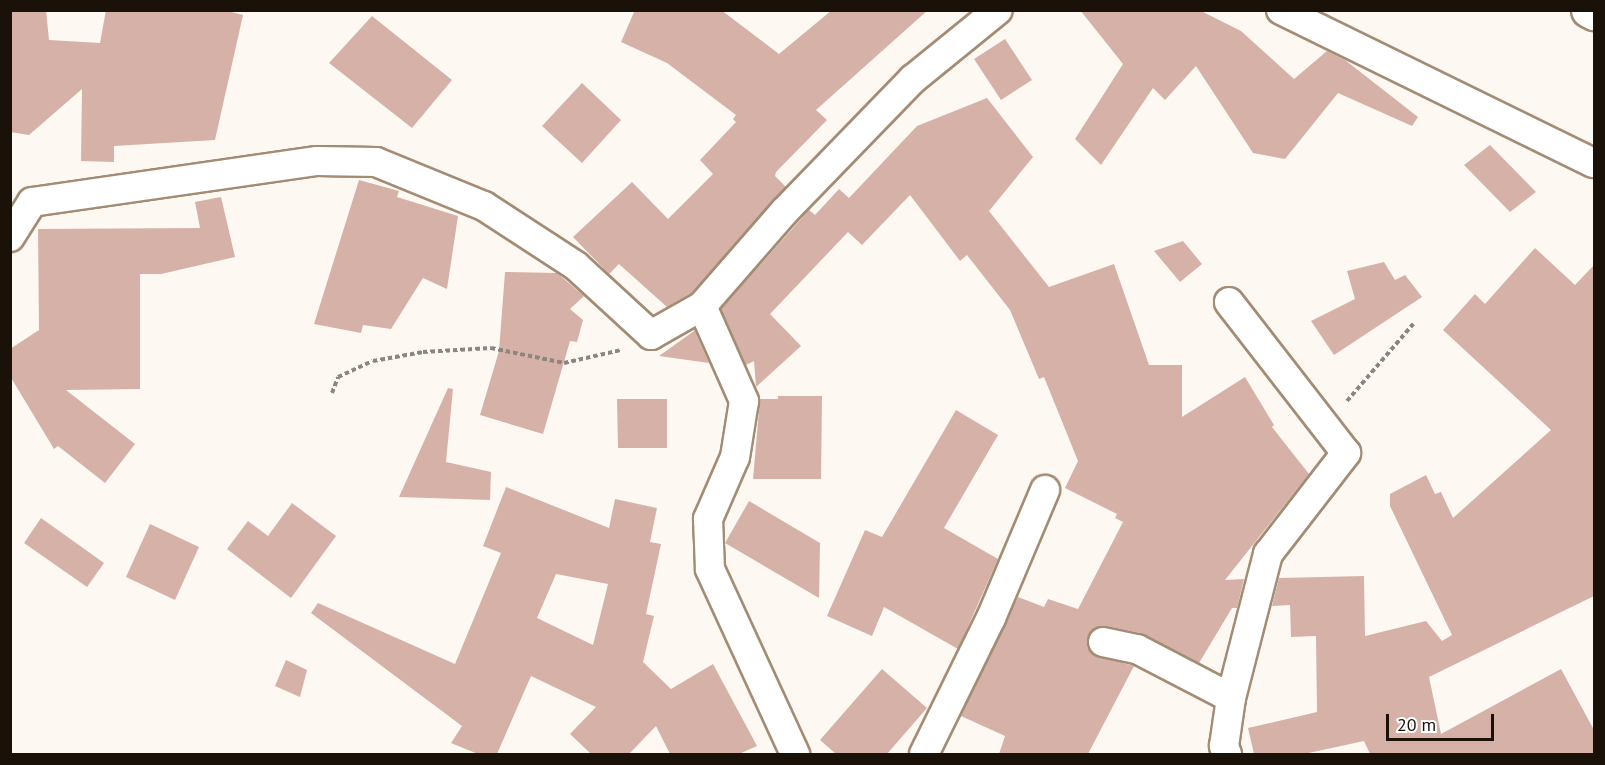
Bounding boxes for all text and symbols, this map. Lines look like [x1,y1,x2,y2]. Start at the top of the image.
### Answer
scale bar [1389,702,1497,740]
text: 20 m [1397,713,1436,736]

